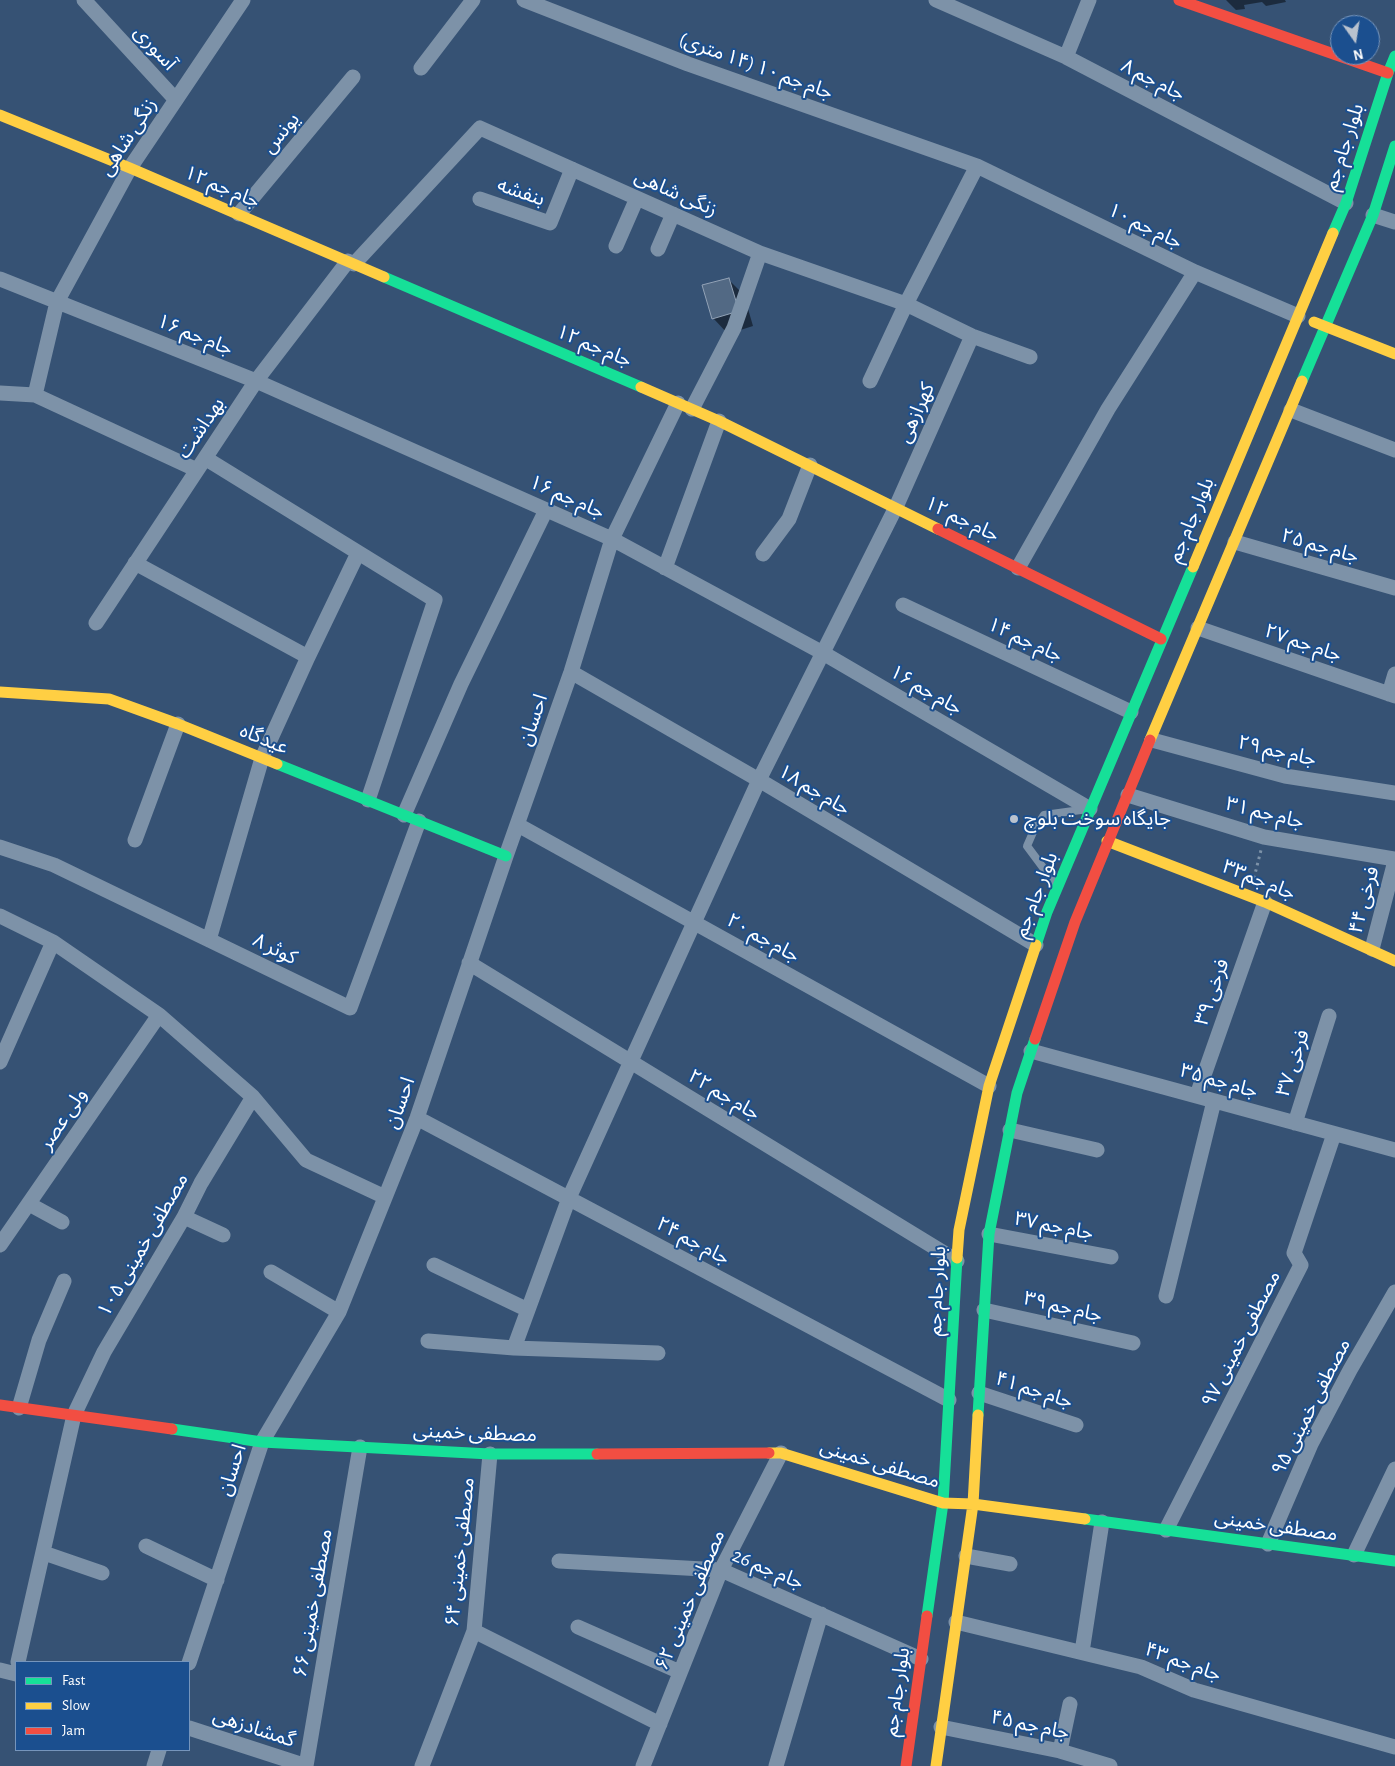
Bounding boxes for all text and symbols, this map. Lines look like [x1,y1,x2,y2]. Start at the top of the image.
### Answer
north arrow [1330,15,1380,65]
street label: آسوری [129,21,181,75]
street label: جام جم ۱۰ (۱۴ متری) [676,27,836,105]
text: N [1352,46,1364,62]
street label: جام جم ۸ [1117,54,1189,106]
street label: زنگی شاهی [94,94,162,180]
street label: بلوار جام جم [1319,101,1369,193]
street label: یونس [257,108,305,158]
street label: جام جم ۱۲ [181,160,263,214]
street label: زنگی شاهی [631,164,721,222]
street label: بنفشه [494,173,548,211]
street label: جام جم ۱۰ [1104,198,1186,254]
street label: جام جم ۱۶ [154,309,236,361]
street label: جام جم ۱۲ [553,319,635,373]
street label: کهرازهی [892,379,940,447]
street label: بهداشت [172,393,230,463]
street label: جام جم ۱۶ [526,470,608,524]
street label: بلوار جام جم [1162,474,1220,566]
street label: جام جم ۱۲ [921,491,1003,547]
street label: جام جم ۲۵ [1278,523,1362,569]
street label: جام جم ۱۴ [984,612,1066,668]
street label: جام جم ۲۷ [1261,619,1345,667]
street label: جام جم ۱۶ [885,660,967,720]
street label: احسان [513,691,553,749]
street label: عیدگاه [236,718,292,760]
street label: جام جم ۲۹ [1235,730,1319,772]
street label: جام جم ۱۸ [774,759,854,821]
street label: جام جم ۳۱ [1223,792,1307,834]
place label: جایگاه سوخت بلوچ [1024,807,1171,831]
marker: جایگاه سوخت بلوچ [1008,813,1020,825]
street label: بلوار جام جم [1009,849,1063,941]
street label: جام جم۳۳ [1219,855,1299,905]
street label: فرخی ۴۴ [1344,864,1384,936]
street label: جام جم ۲۰ [722,908,804,968]
street label: کوثر ۸ [249,928,301,970]
street label: فرخی ۳۹ [1189,956,1235,1028]
street label: فرخی ۳۷ [1271,1027,1315,1099]
street label: جام جم ۳۵ [1177,1058,1261,1104]
street label: جام جم ۲۲ [684,1064,764,1126]
street label: احسان [380,1074,420,1132]
street label: ولی عصر [34,1084,92,1154]
street label: مصطفی خمینی ۱۰۵ [92,1169,194,1321]
street label: جام جم ۳۷ [1013,1207,1095,1245]
street label: جام جم ۲۴ [652,1212,734,1270]
street label: بلوار جام جم [923,1246,951,1336]
street label: مصطفی خمینی ۹۷ [1196,1267,1286,1411]
street label: جام جم ۳۹ [1021,1286,1105,1328]
street label: مصطفی خمینی ۹۵ [1266,1335,1356,1479]
street label: جام جم ۴۱ [992,1366,1076,1414]
street label: مصطفی خمینی [413,1419,537,1447]
street label: مصطفی خمینی [817,1434,943,1494]
street label: احسان [212,1441,252,1499]
street label: مصطفی خمینی ۶۴ [440,1476,480,1628]
street label: مصطفی خمینی [1213,1505,1339,1547]
street label: مصطفی خمینی ۶۲ [650,1526,730,1674]
street label: مصطفی خمینی ۶۶ [288,1527,338,1679]
street label: جام جم 26 [729,1543,807,1595]
street label: جام جم ۴۳ [1141,1637,1225,1687]
street label: بلوار جام جم [879,1646,915,1738]
legend [15,1661,190,1751]
text: Fast [62,1673,85,1688]
text: Slow [62,1698,90,1713]
street label: گمشادزهی [210,1703,298,1753]
street label: جام جم ۴۵ [988,1705,1072,1745]
text: Jam [62,1723,85,1738]

